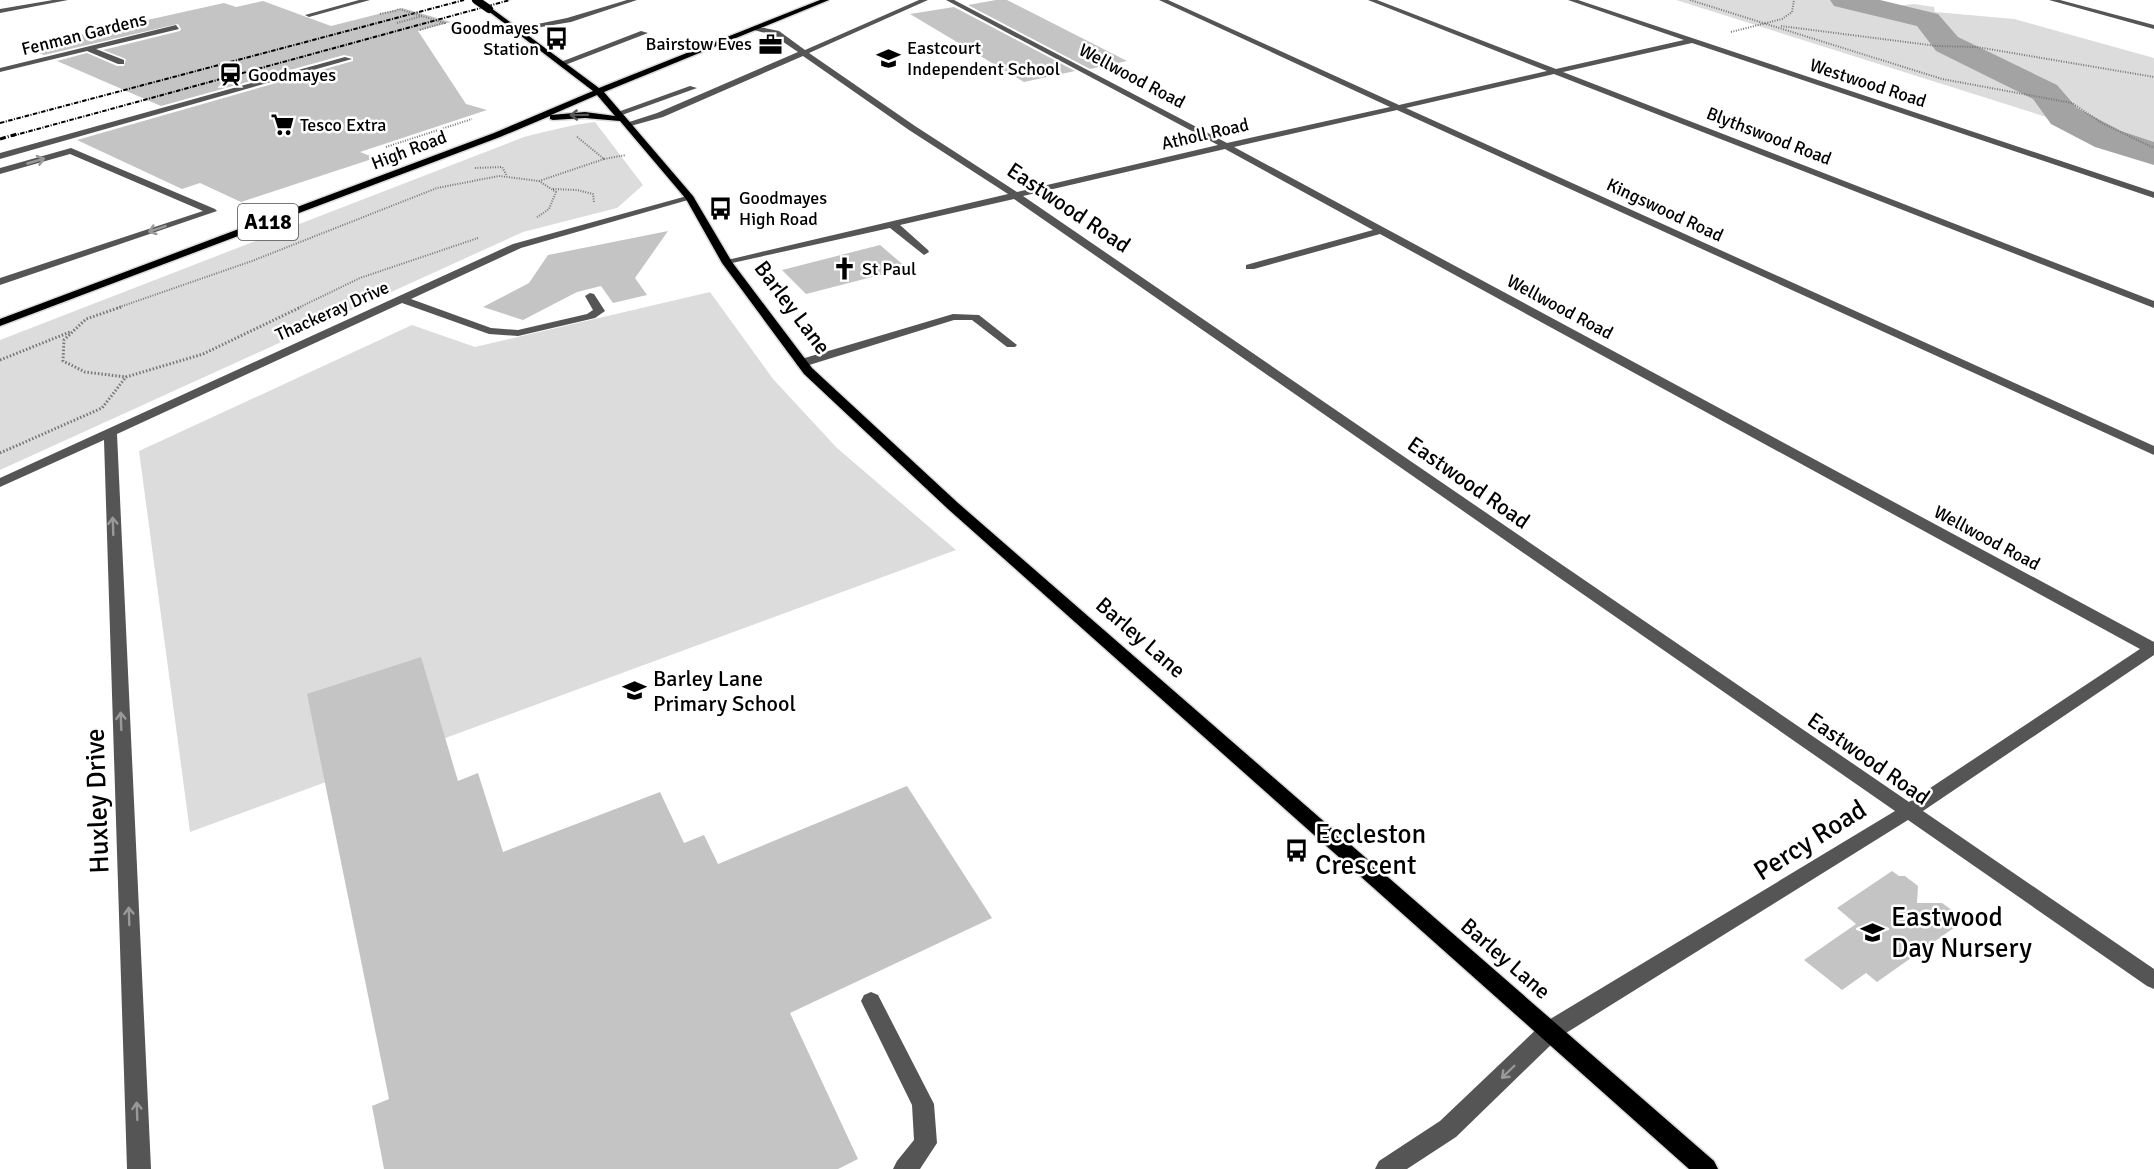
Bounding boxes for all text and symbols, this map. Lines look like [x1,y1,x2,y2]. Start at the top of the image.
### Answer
street label: Fenman Gardens [19,8,149,60]
place label: Goodmayes Station [451,17,539,60]
bus stop icon: Goodmayes Station [544,25,570,51]
office icon: Bairstow Eves [757,31,783,57]
place label: Bairstow Eves [646,33,752,55]
place label: Eastcourt Independent School [907,37,1060,80]
street label: Wellwood Road [1075,39,1189,113]
school or university icon: Eastcourt Independent School [876,45,902,71]
street label: Westwood Road [1807,54,1929,112]
station icon: Goodmayes [217,62,243,88]
place label: Goodmayes [248,64,336,86]
street label: Blythswood Road [1703,102,1835,170]
one-way arrow [569,109,589,121]
supermarket icon: Tesco Extra [269,112,295,138]
street label: Atholl Road [1159,113,1251,155]
place label: Tesco Extra [300,114,386,136]
street label: High Road [368,126,450,174]
one-way arrow [26,155,45,166]
street label: Eastwood Road [1002,156,1136,259]
street label: Kingswood Road [1603,173,1727,247]
place label: Goodmayes High Road [739,187,827,230]
bus stop icon: Goodmayes High Road [708,195,734,221]
road number: A118 [238,204,298,240]
one-way arrow [148,225,167,236]
street label: Barley Lane [749,255,837,359]
church icon: St Paul [831,256,857,282]
place label: St Paul [862,258,916,280]
street label: Wellwood Road [1503,270,1617,344]
street label: Thackeray Drive [272,276,392,346]
street label: Eastwood Road [1402,430,1535,534]
street label: Wellwood Road [1930,501,2044,575]
one-way arrow [108,517,119,536]
street label: Barley Lane [1090,591,1191,684]
place label: Barley Lane Primary School [653,665,796,717]
school or university icon: Barley Lane Primary School [622,678,648,704]
street label: Eastwood Road [1802,706,1935,810]
one-way arrow [116,711,127,731]
street label: Huxley Drive [78,728,117,874]
street label: Percy Road [1748,793,1873,888]
place label: Eccleston Crescent [1315,818,1426,882]
bus stop icon: Eccleston Crescent [1284,837,1310,863]
place label: Eastwood Day Nursery [1891,901,2032,965]
one-way arrow [123,906,134,926]
street label: Barley Lane [1455,912,1556,1005]
school or university icon: Eastwood Day Nursery [1860,920,1886,946]
one-way arrow [1501,1065,1516,1079]
one-way arrow [131,1101,142,1121]

